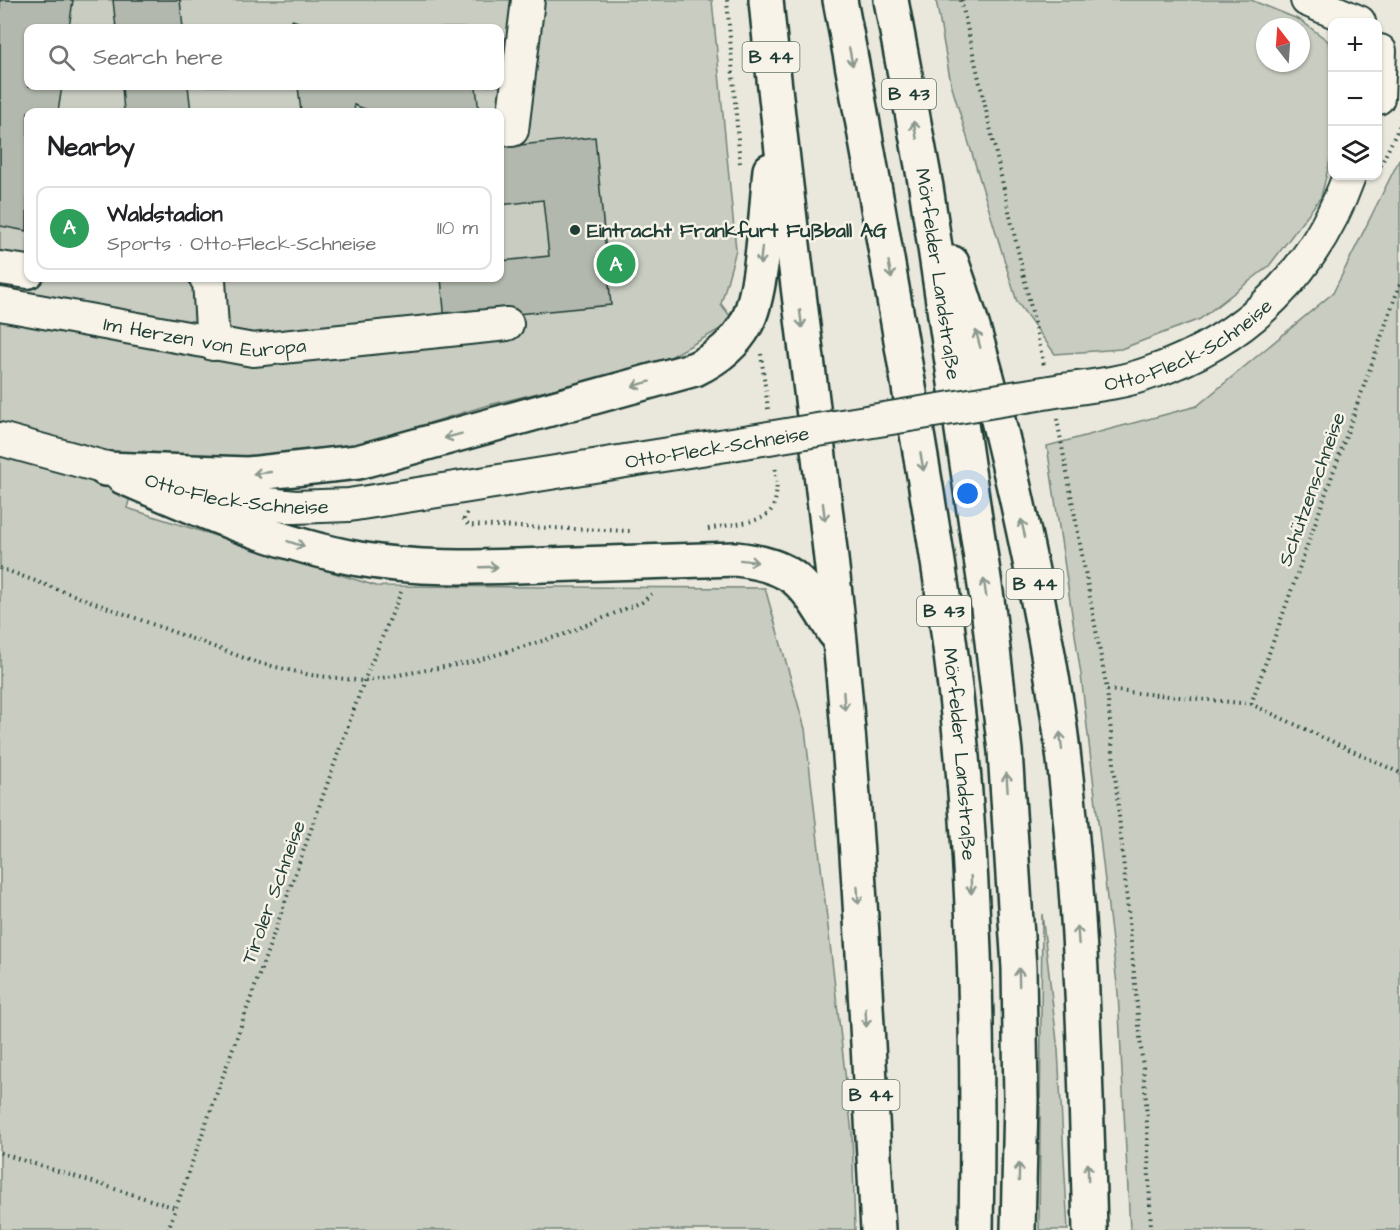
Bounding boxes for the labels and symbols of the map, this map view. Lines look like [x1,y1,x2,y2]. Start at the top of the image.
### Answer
north arrow [1256,18,1310,72]
road number: B 44 [742,42,800,72]
one-way arrow [846,47,857,67]
road number: B 43 [882,79,936,109]
one-way arrow [909,121,920,140]
street label: Mörfelder Landstraße [908,166,967,382]
place label: Eintracht Frankfurt Fußball AG [587,217,887,245]
marker: Eintracht Frankfurt Fußball AG [568,223,582,237]
pin: A [596,242,636,286]
one-way arrow [755,246,766,266]
one-way arrow [884,260,895,279]
street label: Otto-Fleck-Schneise [1102,292,1279,399]
one-way arrow [796,308,807,328]
street label: Im Herzen von Europa [101,310,307,365]
one-way arrow [971,329,983,348]
one-way arrow [632,379,651,390]
street label: Schützenschneise [1271,408,1353,570]
street label: Otto-Fleck-Schneise [623,420,811,476]
one-way arrow [444,431,463,442]
one-way arrow [917,452,928,472]
street label: Otto-Fleck-Schneise [142,466,329,522]
one-way arrow [253,468,273,479]
your location [953,479,982,508]
one-way arrow [819,502,830,522]
one-way arrow [1017,519,1028,538]
one-way arrow [286,539,305,550]
one-way arrow [738,555,758,566]
one-way arrow [478,561,498,573]
road number: B 44 [1006,569,1064,599]
one-way arrow [980,579,991,599]
road number: B 43 [917,596,971,626]
street label: Mörfelder Landstraße [935,646,983,862]
one-way arrow [839,690,850,710]
one-way arrow [1055,731,1066,751]
one-way arrow [1001,772,1012,792]
street label: Tiroler Schneise [235,816,313,968]
one-way arrow [966,875,977,895]
one-way arrow [853,885,864,905]
one-way arrow [1073,925,1084,945]
one-way arrow [1013,967,1025,987]
one-way arrow [861,1007,872,1027]
road number: B 44 [842,1080,900,1110]
one-way arrow [1013,1162,1025,1182]
one-way arrow [1082,1162,1094,1182]

